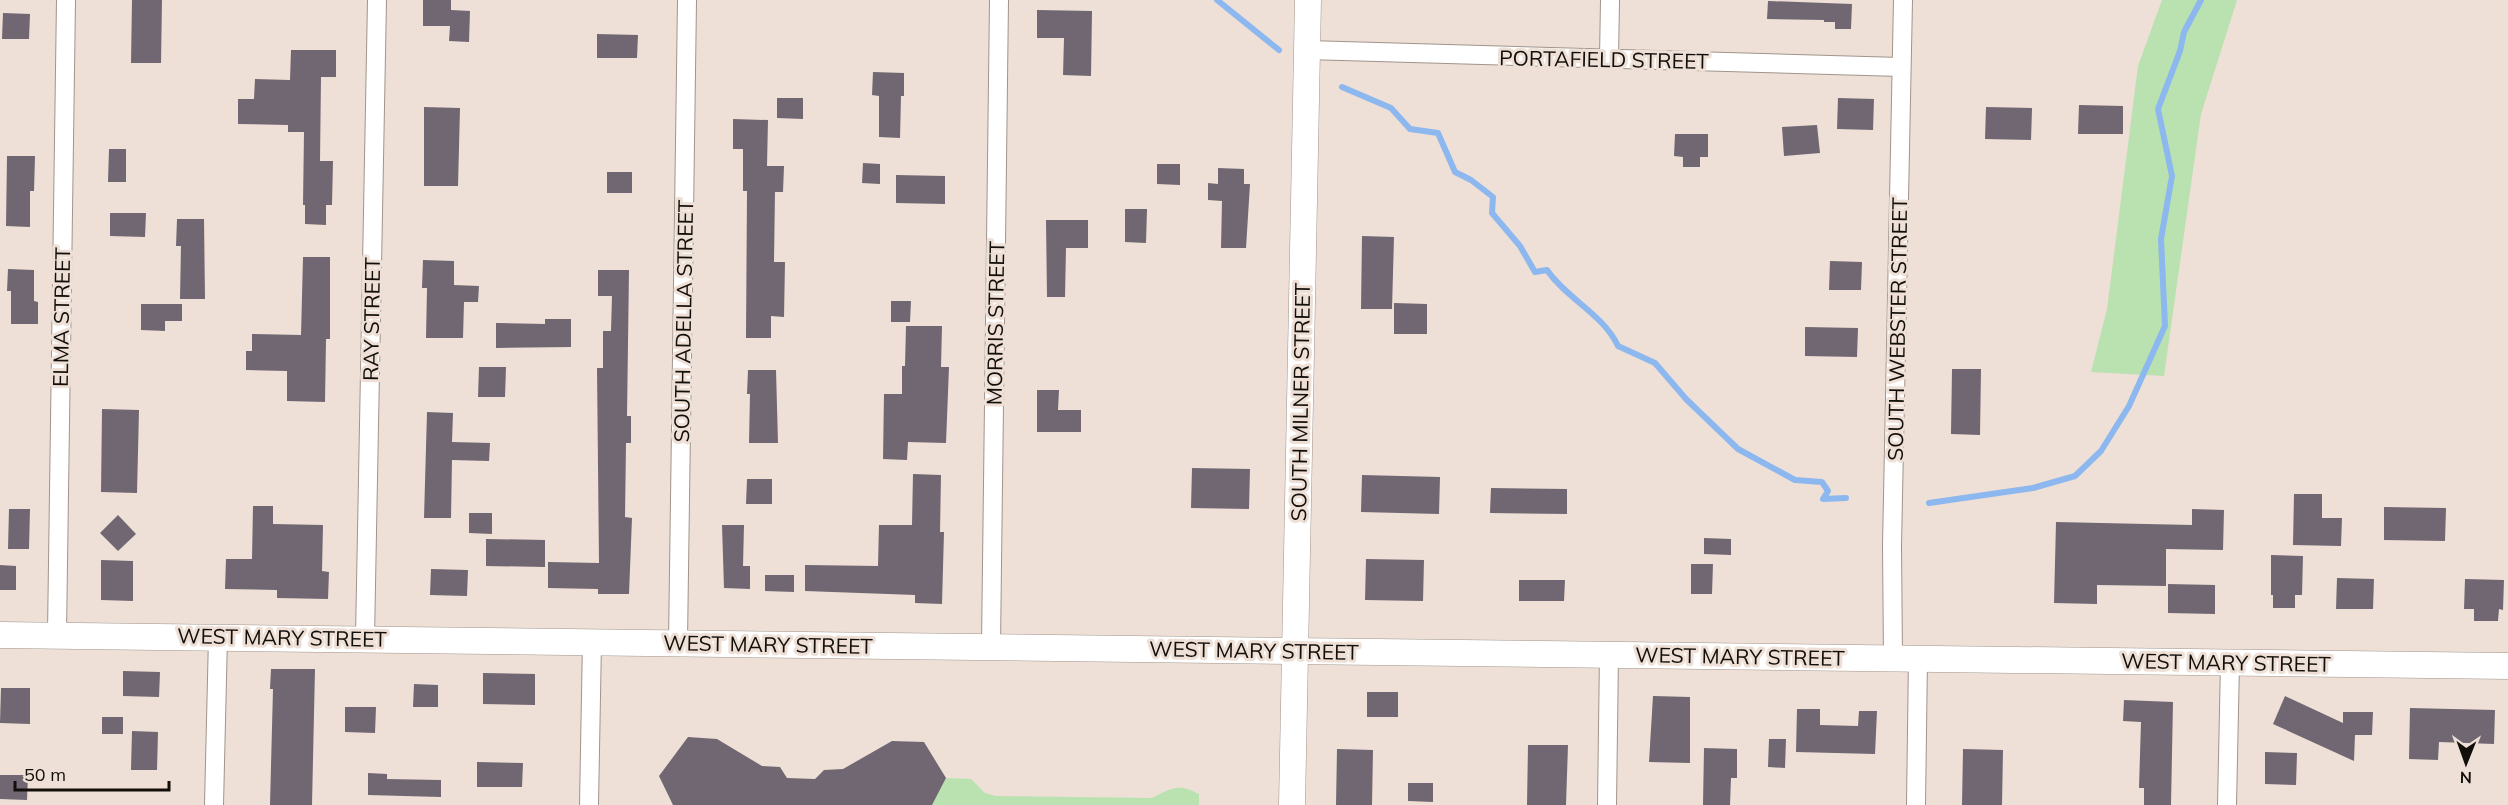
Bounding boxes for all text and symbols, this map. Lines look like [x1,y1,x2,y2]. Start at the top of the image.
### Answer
street label: PORTAFIELD STREET [1499,44,1709,74]
street label: SOUTH WEBSTER STREET [1882,197,1912,461]
street label: SOUTH ADELLA STREET [668,199,698,443]
street label: MORRIS STREET [981,240,1009,405]
street label: ELMA STREET [47,247,75,387]
street label: RAY STREET [357,257,385,381]
street label: SOUTH MILNER STREET [1285,282,1315,522]
street label: WEST MARY STREET [177,622,387,652]
street label: WEST MARY STREET [663,629,873,659]
street label: WEST MARY STREET [1149,635,1359,665]
street label: WEST MARY STREET [1635,641,1845,671]
street label: WEST MARY STREET [2121,647,2331,677]
north arrow [2436,733,2496,793]
scale bar [15,754,170,792]
text: 50 m [24,763,66,786]
text: N [2460,768,2472,788]

